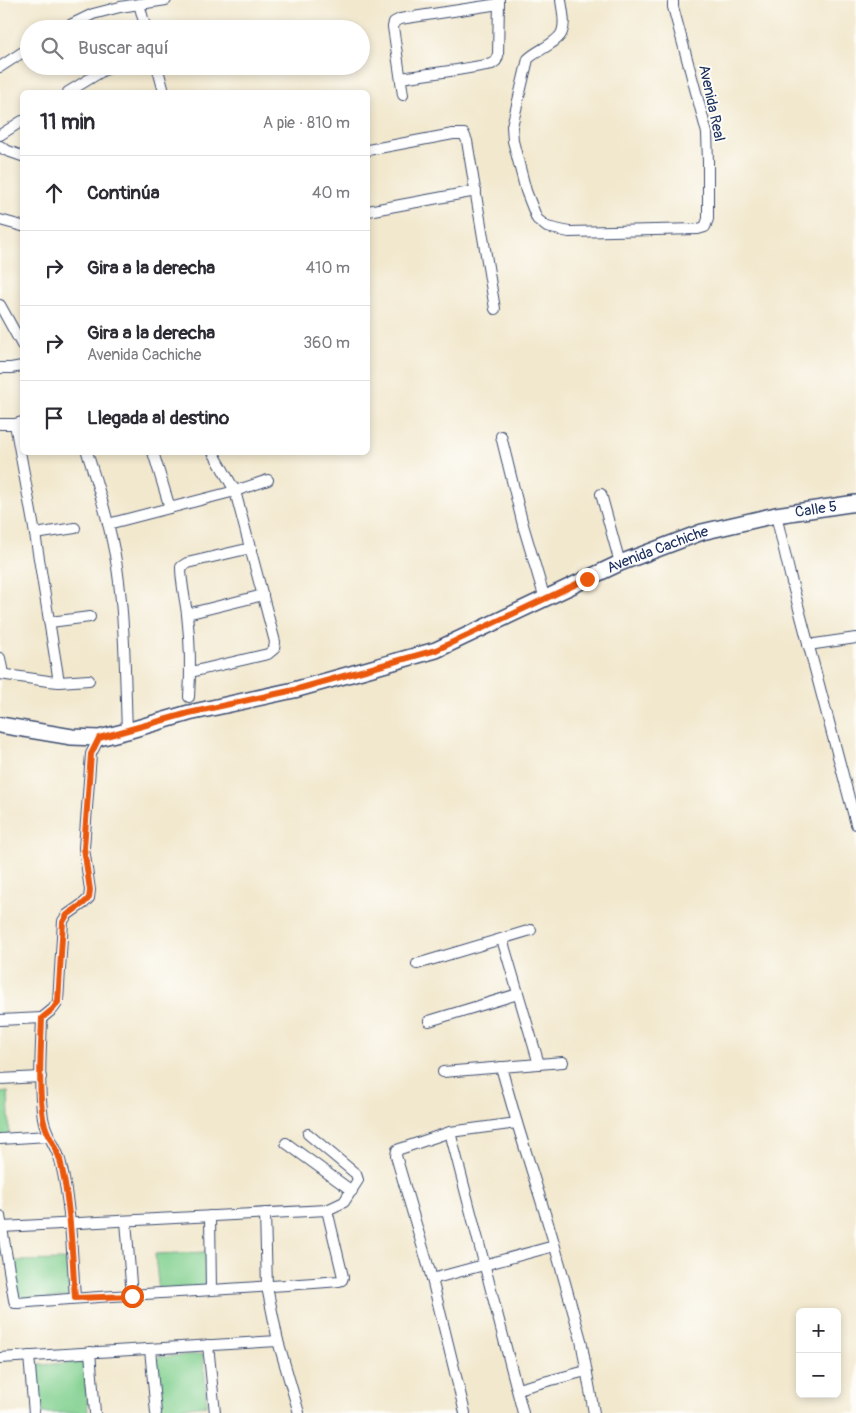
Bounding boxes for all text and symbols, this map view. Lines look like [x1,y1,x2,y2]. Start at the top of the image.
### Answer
search box [20,20,370,75]
icon: search [38,34,66,62]
text: Buscar aquí [78,36,169,60]
street label: Avenida Real [694,63,729,143]
text: 11 min [40,109,95,136]
text: A pie · 810 m [263,113,350,133]
icon: ahead [40,179,68,207]
text: Continúa [87,181,160,205]
text: 40 m [312,183,350,203]
icon: right [40,254,68,282]
text: Gira a la derecha [87,256,215,280]
text: 410 m [306,258,350,278]
text: Gira a la derecha [87,321,215,345]
icon: right [40,329,68,357]
text: 360 m [303,333,350,353]
text: Avenida Cachiche [87,345,201,365]
icon: arrive [40,404,68,432]
text: Llegada al destino [87,406,229,430]
street label: Calle 5 [794,497,838,522]
street label: Avenida Cachiche [604,522,711,578]
route end [576,568,599,591]
route start [121,1285,144,1308]
map controls [796,1308,841,1398]
button: + [796,1308,841,1353]
button: − [796,1353,841,1398]

